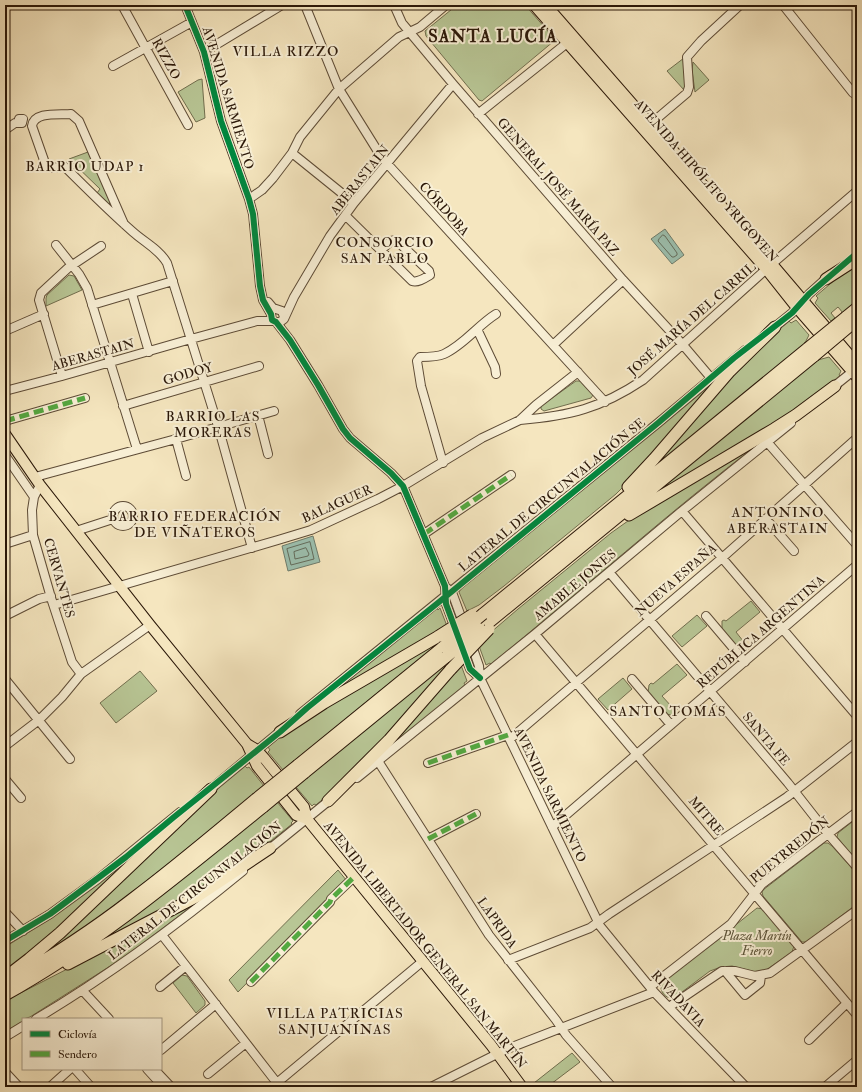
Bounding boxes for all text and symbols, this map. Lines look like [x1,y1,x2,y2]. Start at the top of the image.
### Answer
street label: AVENIDA SARMIENTO [198,24,257,171]
district label: SANTA LUCÍA [428,24,558,47]
street label: RIZZO [148,36,184,82]
district label: VILLA RIZZO [233,43,339,60]
street label: AVENIDA HIPÓLITO YRIGOYEN [630,95,782,266]
street label: GENERAL JOSÉ MARÍA PAZ [494,114,623,259]
street label: ABERASTAIN [326,142,393,219]
district label: BARRIO UDAP 1 [26,158,144,175]
street label: CÓRDOBA [416,178,474,240]
district label: CONSORCIO SAN PABLO [336,234,434,267]
street label: JOSÉ MARÍA DEL CARRIL [623,258,760,380]
street label: ABERASTAIN [49,335,137,375]
street label: GODOY [161,359,216,389]
district label: BARRIO LAS MORERAS [165,408,261,441]
street label: LATERAL DE CIRCUNVALACIÓN SE [455,414,648,575]
street label: BALAGUER [299,481,375,527]
district label: ANTONINO ABERASTAIN [726,504,829,537]
district label: BARRIO FEDERACIÓN DE VIÑATEROS [108,508,282,541]
street label: CERVANTES [40,536,78,620]
street label: NUEVA ESPAÑA [631,539,721,620]
street label: AMABLE JONES [530,546,620,625]
street label: REPÚBLICA ARGENTINA [693,571,829,692]
district label: SANTO TOMÁS [610,703,726,720]
street label: SANTA FE [739,709,793,769]
street label: AVENIDA SARMIENTO [510,724,590,865]
street label: MITRE [685,793,727,839]
street label: PUEYRREDÓN [746,812,833,887]
street label: LATERAL DE CIRCUNVALACIÓN [104,817,285,964]
street label: AVENIDA LIBERTADOR GENERAL SAN MARTÍN [319,817,531,1072]
street label: LAPRIDA [474,894,521,952]
park label: Plaza Martín Fierro [721,928,792,959]
street label: RIVADAVIA [648,967,709,1031]
district label: VILLA PATRICIAS SANJUANINAS [266,1005,404,1038]
legend [22,1018,162,1070]
text: Ciclovía [58,1027,98,1042]
text: Sendero [58,1047,97,1062]

